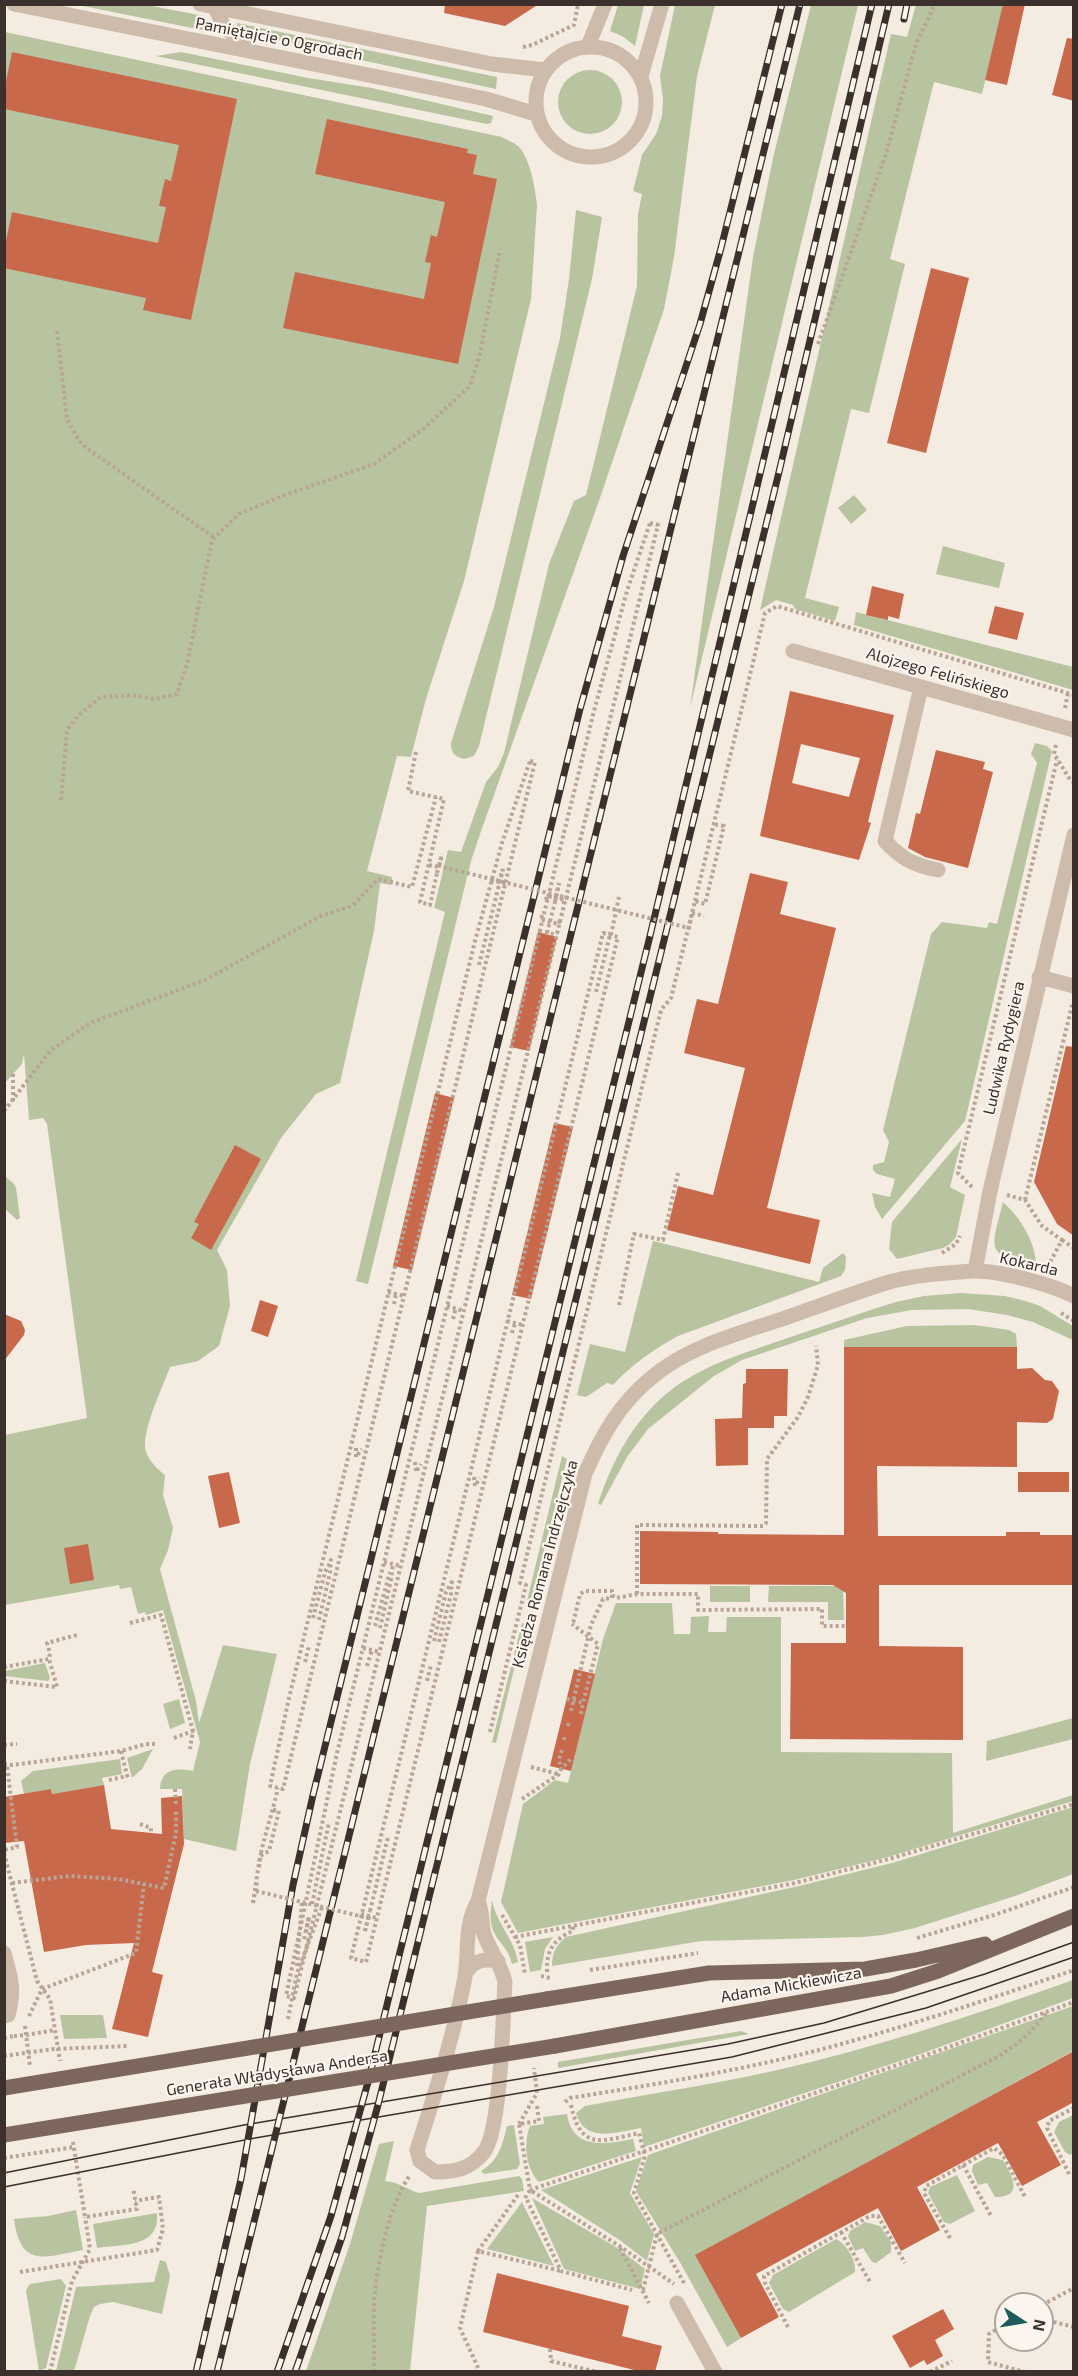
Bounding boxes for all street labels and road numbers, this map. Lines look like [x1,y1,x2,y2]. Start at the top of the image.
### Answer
street label: Pamiętajcie o Ogrodach [194,13,364,65]
street label: Alojzego Felińskiego [864,643,1012,703]
street label: Ludwika Rydygiera [979,979,1029,1117]
street label: Kokarda [998,1248,1060,1280]
street label: Księdza Romana Indrzejczyka [508,1458,582,1670]
street label: Adama Mickiewicza [719,1963,863,2007]
street label: Generała Władysława Andersa [165,2046,389,2100]

